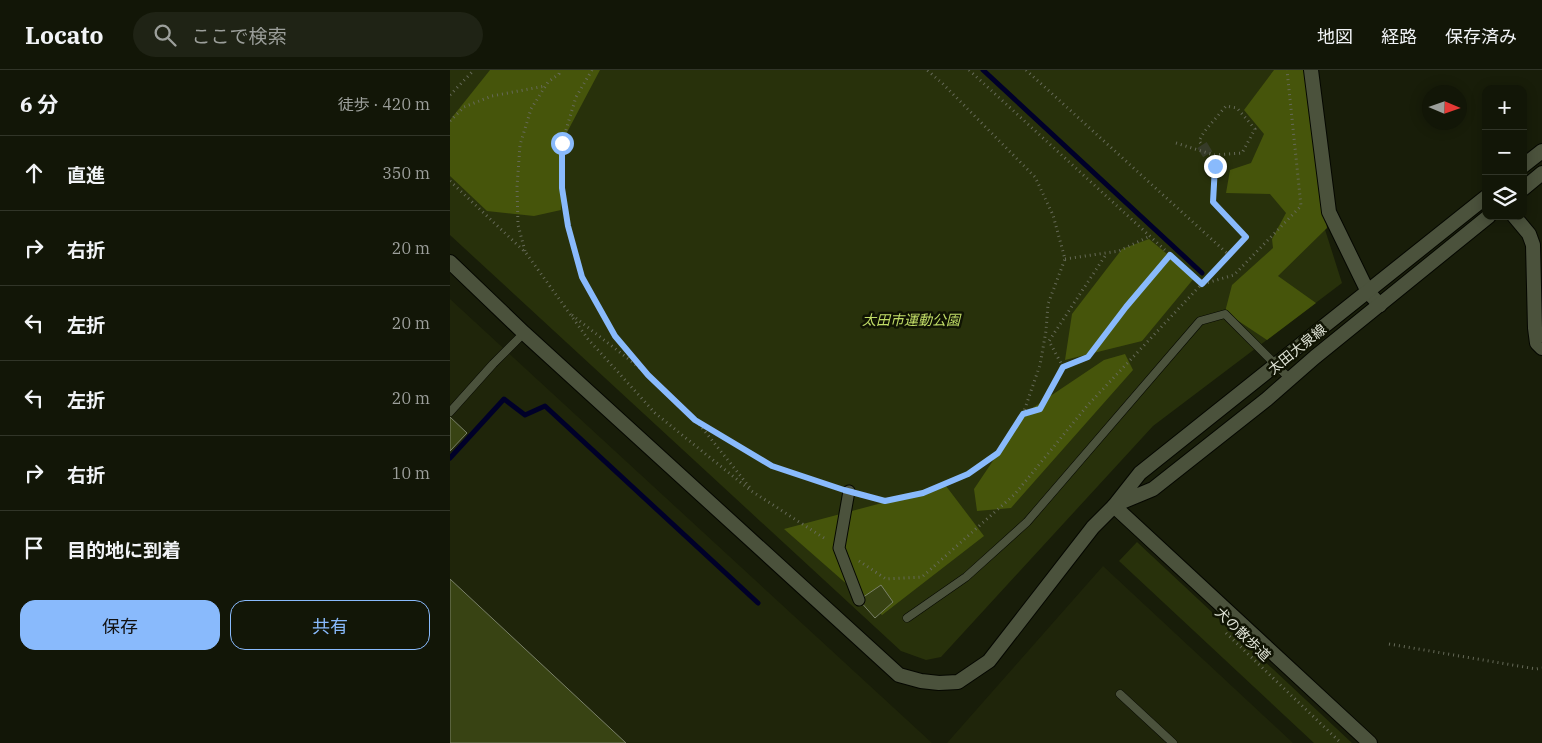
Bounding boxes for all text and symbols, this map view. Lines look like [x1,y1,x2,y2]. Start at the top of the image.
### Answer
search box [133,12,483,57]
text: Locato [25,19,103,51]
icon: search [151,21,179,49]
text: ここで検索 [191,24,287,48]
text: 地図 [1317,25,1353,48]
text: 経路 [1381,25,1417,48]
text: 保存済み [1445,25,1517,48]
north arrow [1422,85,1467,130]
map controls [1482,85,1527,220]
button: + [1482,85,1527,130]
text: 6 分 [20,90,58,118]
text: 徒歩 · 420 m [338,94,430,114]
button: − [1482,130,1527,175]
route start [551,132,574,155]
route end [1204,155,1227,178]
icon: ahead [20,159,48,187]
text: 直進 [67,163,105,187]
text: 350 m [382,163,430,183]
button: layers [1482,175,1527,220]
icon: right [20,234,48,262]
text: 右折 [67,238,105,262]
text: 20 m [392,238,430,258]
icon: left [20,309,48,337]
park label: 太田市運動公園 [862,311,962,329]
text: 左折 [67,313,105,337]
text: 20 m [392,313,430,333]
street label: 太田大泉線 [1264,320,1330,378]
icon: left [20,384,48,412]
text: 左折 [67,388,105,412]
text: 20 m [392,388,430,408]
icon: right [20,459,48,487]
text: 右折 [67,463,105,487]
text: 10 m [392,463,430,483]
icon: arrive [20,534,48,562]
text: 目的地に到着 [67,538,181,562]
button: 保存 [20,600,220,650]
button: 共有 [230,600,430,650]
street label: 犬の散歩道 [1212,603,1274,665]

